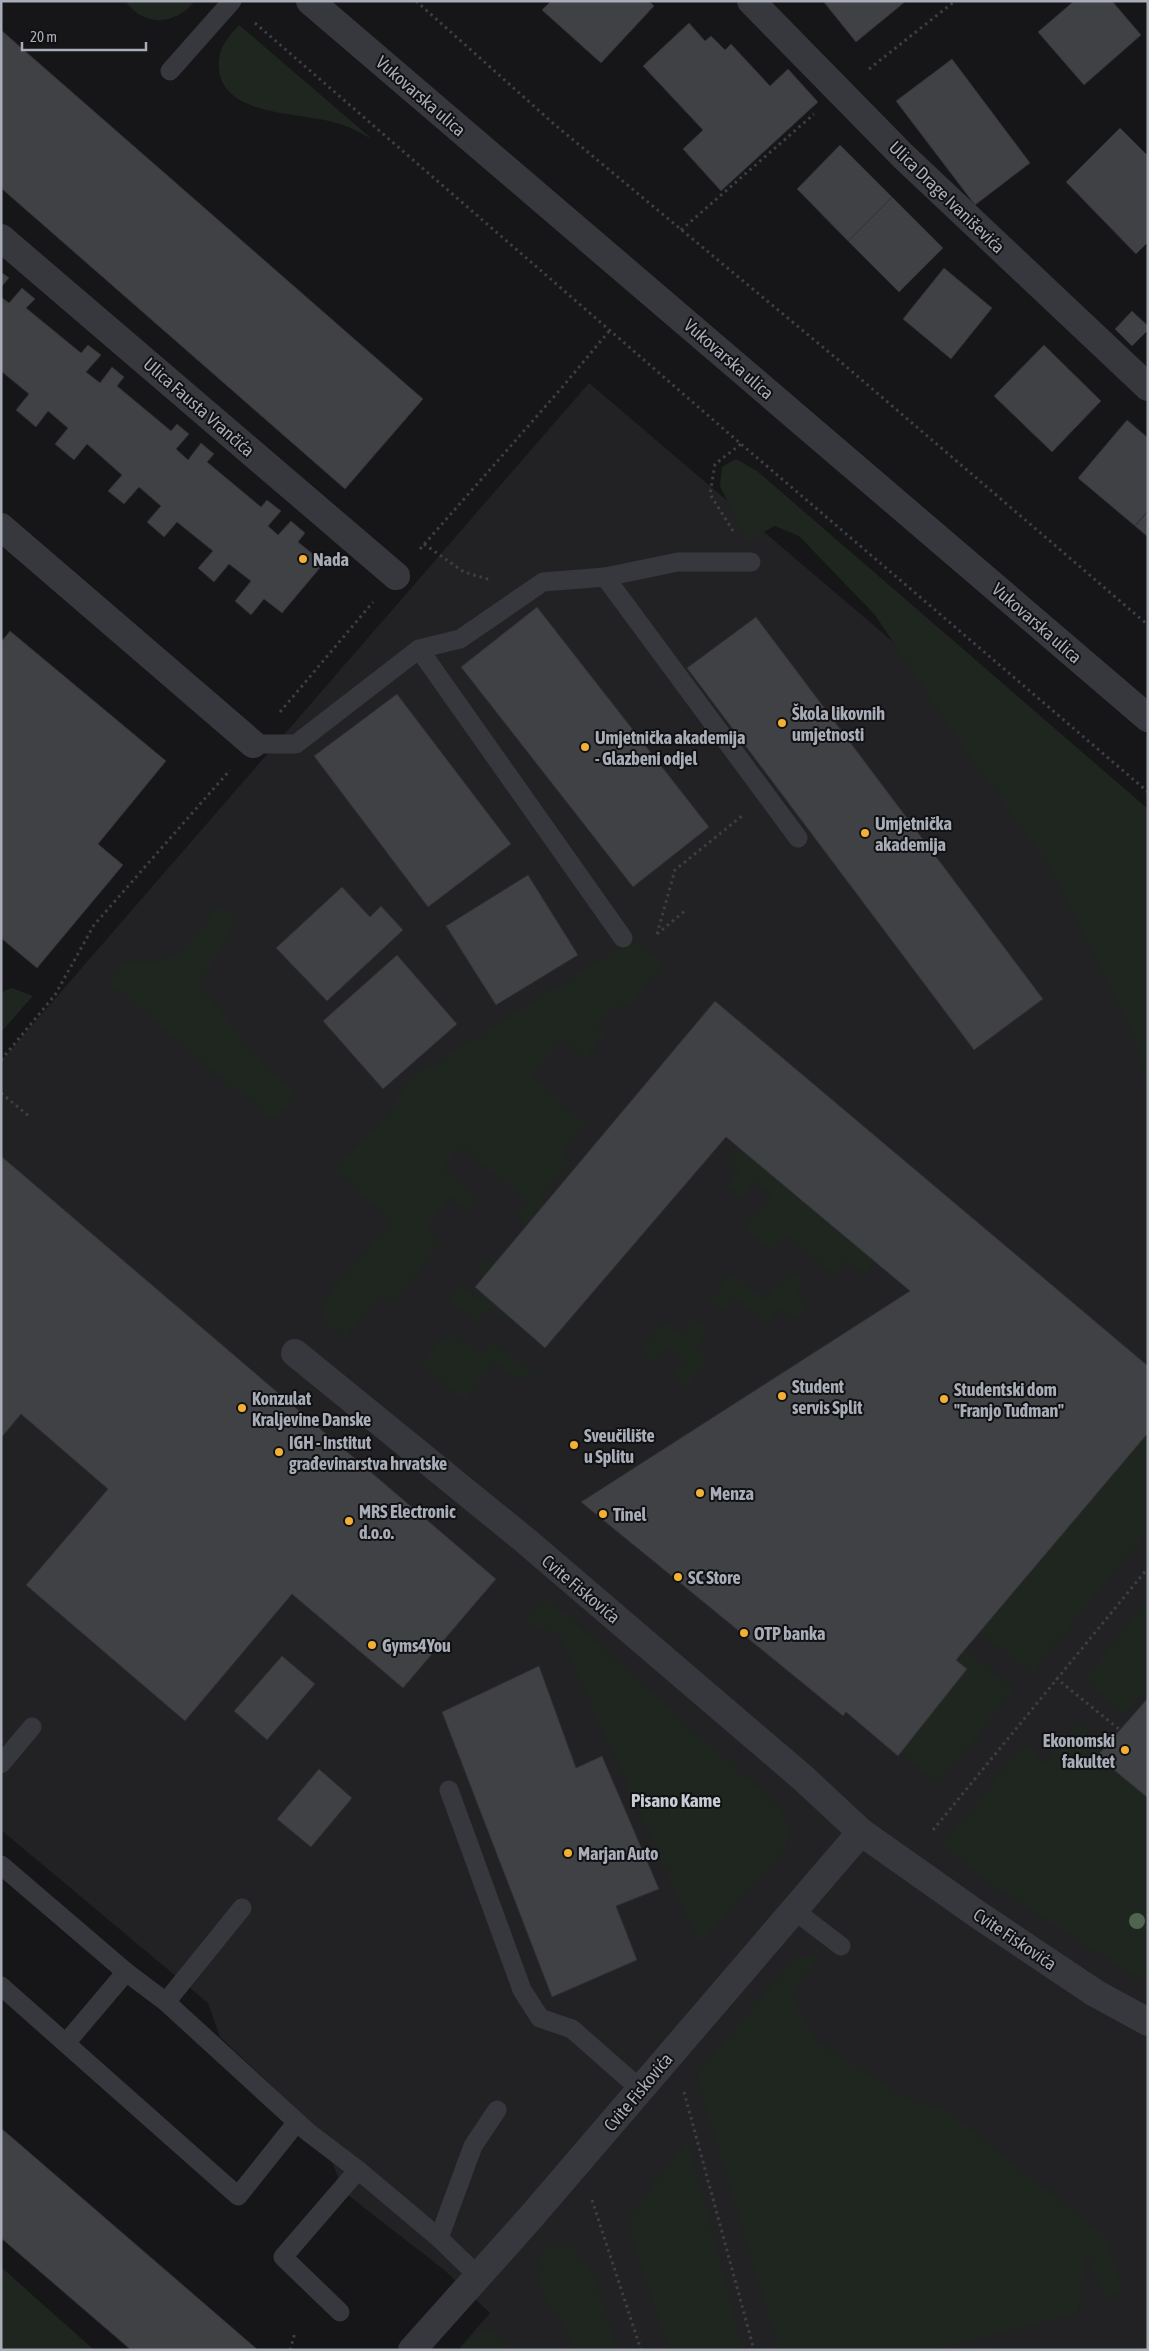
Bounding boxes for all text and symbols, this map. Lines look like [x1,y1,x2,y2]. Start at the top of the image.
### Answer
scale bar [22,20,146,52]
text: 20 m [30,28,57,45]
street label: Vukovarska ulica [372,51,470,141]
street label: Ulica Drage Ivaniševića [885,136,1009,258]
street label: Vukovarska ulica [680,314,778,404]
street label: Ulica Fausta Vrančića [139,353,259,461]
place label: Nada [313,549,349,570]
marker: Nada [297,553,309,565]
street label: Vukovarska ulica [988,578,1086,668]
place label: Škola likovnih umjetnosti [792,703,885,745]
marker: Škola likovnih umjetnosti [776,717,788,729]
place label: Umjetnička akademija - Glazbeni odjel [595,727,745,769]
marker: Umjetnička akademija - Glazbeni odjel [579,741,591,753]
place label: Umjetnička akademija [875,813,952,855]
marker: Umjetnička akademija [859,827,871,839]
place label: Student servis Split [792,1376,863,1418]
place label: Studentski dom "Franjo Tuđman" [954,1379,1064,1421]
place label: Konzulat Kraljevine Danske [252,1388,371,1430]
marker: Student servis Split [776,1390,788,1402]
marker: Studentski dom "Franjo Tuđman" [938,1393,950,1405]
marker: Konzulat Kraljevine Danske [236,1402,248,1414]
place label: Sveučilište u Splitu [584,1425,655,1467]
place label: IGH - Institut građevinarstva hrvatske [289,1432,447,1474]
marker: Sveučilište u Splitu [568,1439,580,1451]
marker: IGH - Institut građevinarstva hrvatske [273,1446,285,1458]
place label: Menza [710,1483,754,1504]
marker: Menza [694,1487,706,1499]
place label: MRS Electronic d.o.o. [359,1501,456,1543]
place label: Tinel [613,1504,647,1525]
marker: Tinel [597,1508,609,1520]
marker: MRS Electronic d.o.o. [343,1515,355,1527]
street label: Cvite Fiskovića [538,1550,624,1628]
place label: SC Store [688,1567,741,1588]
marker: SC Store [672,1571,684,1583]
place label: OTP banka [754,1623,825,1644]
marker: OTP banka [738,1627,750,1639]
place label: Gyms4You [382,1635,451,1656]
marker: Gyms4You [366,1639,378,1651]
place label: Ekonomski fakultet [1043,1730,1116,1772]
marker: Ekonomski fakultet [1119,1744,1131,1756]
district label: Pisano Kame [631,1789,721,1811]
place label: Marjan Auto [578,1843,658,1864]
marker: Marjan Auto [562,1847,574,1859]
street label: Cvite Fiskovića [970,1904,1060,1974]
street label: Cvite Fiskovića [599,2049,677,2135]

